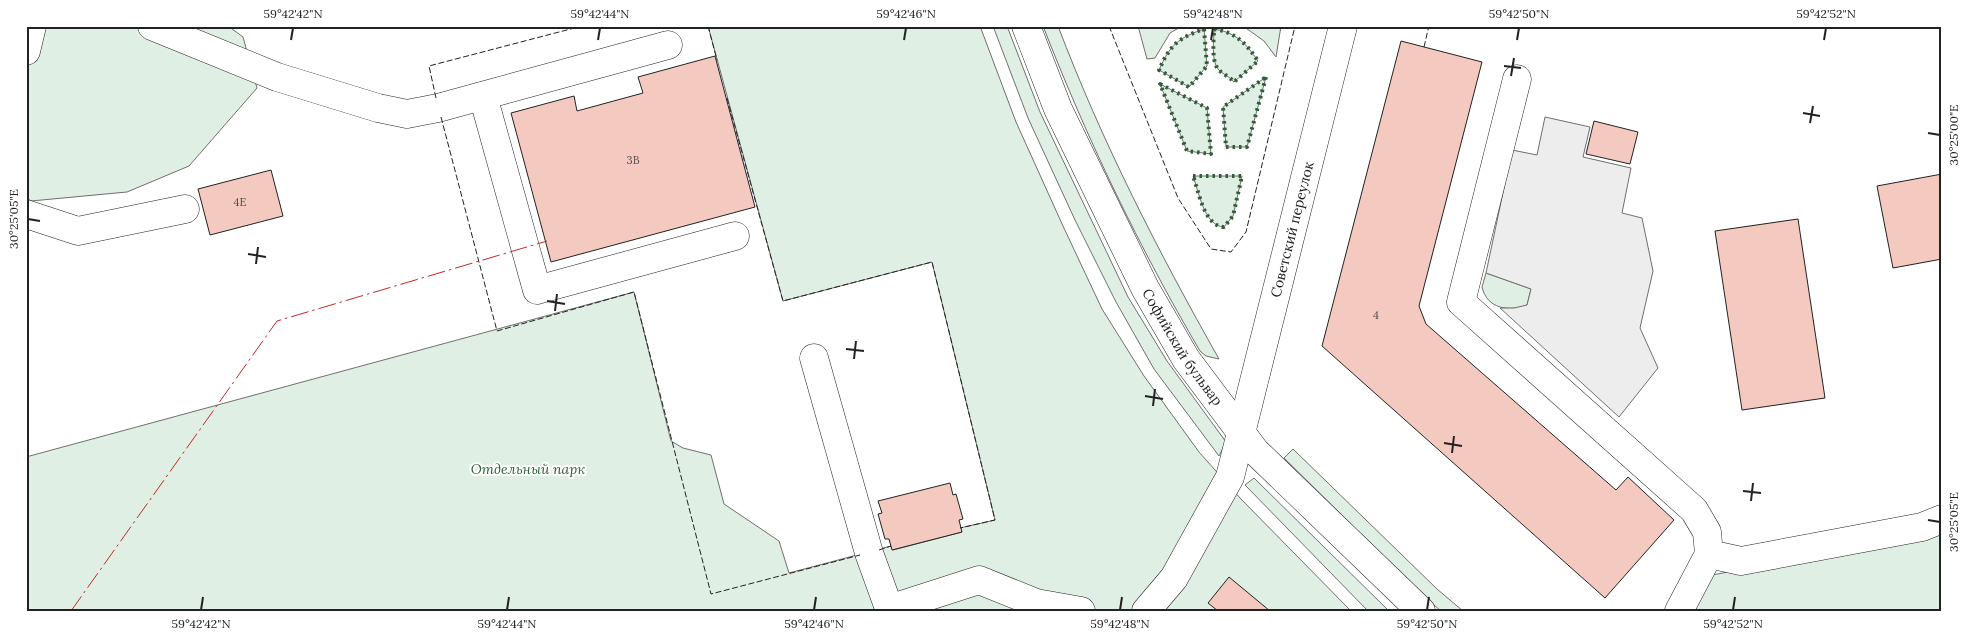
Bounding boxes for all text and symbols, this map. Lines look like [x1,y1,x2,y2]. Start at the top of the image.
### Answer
text: 59°42'42"N [263,6,323,21]
text: 59°42'44"N [570,6,630,21]
text: 59°42'46"N [876,6,936,21]
text: 59°42'48"N [1183,6,1243,21]
text: 59°42'50"N [1489,6,1549,21]
text: 59°42'52"N [1796,6,1856,21]
text: 30°25'00"E [1946,105,1961,166]
house number: 3В [627,153,640,167]
street label: Советский переулок [1266,159,1318,299]
text: 30°25'05"E [6,189,21,249]
house number: 4Е [234,195,247,209]
street label: Софийский бульвар [1138,285,1227,409]
house number: 4 [1373,308,1379,322]
park label: Отдельный парк [471,460,585,478]
text: 30°25'05"E [1946,492,1961,552]
text: 59°42'42"N [171,616,231,631]
text: 59°42'44"N [477,616,537,631]
text: 59°42'46"N [784,616,844,631]
text: 59°42'48"N [1090,616,1150,631]
text: 59°42'50"N [1397,616,1457,631]
text: 59°42'52"N [1703,616,1763,631]

